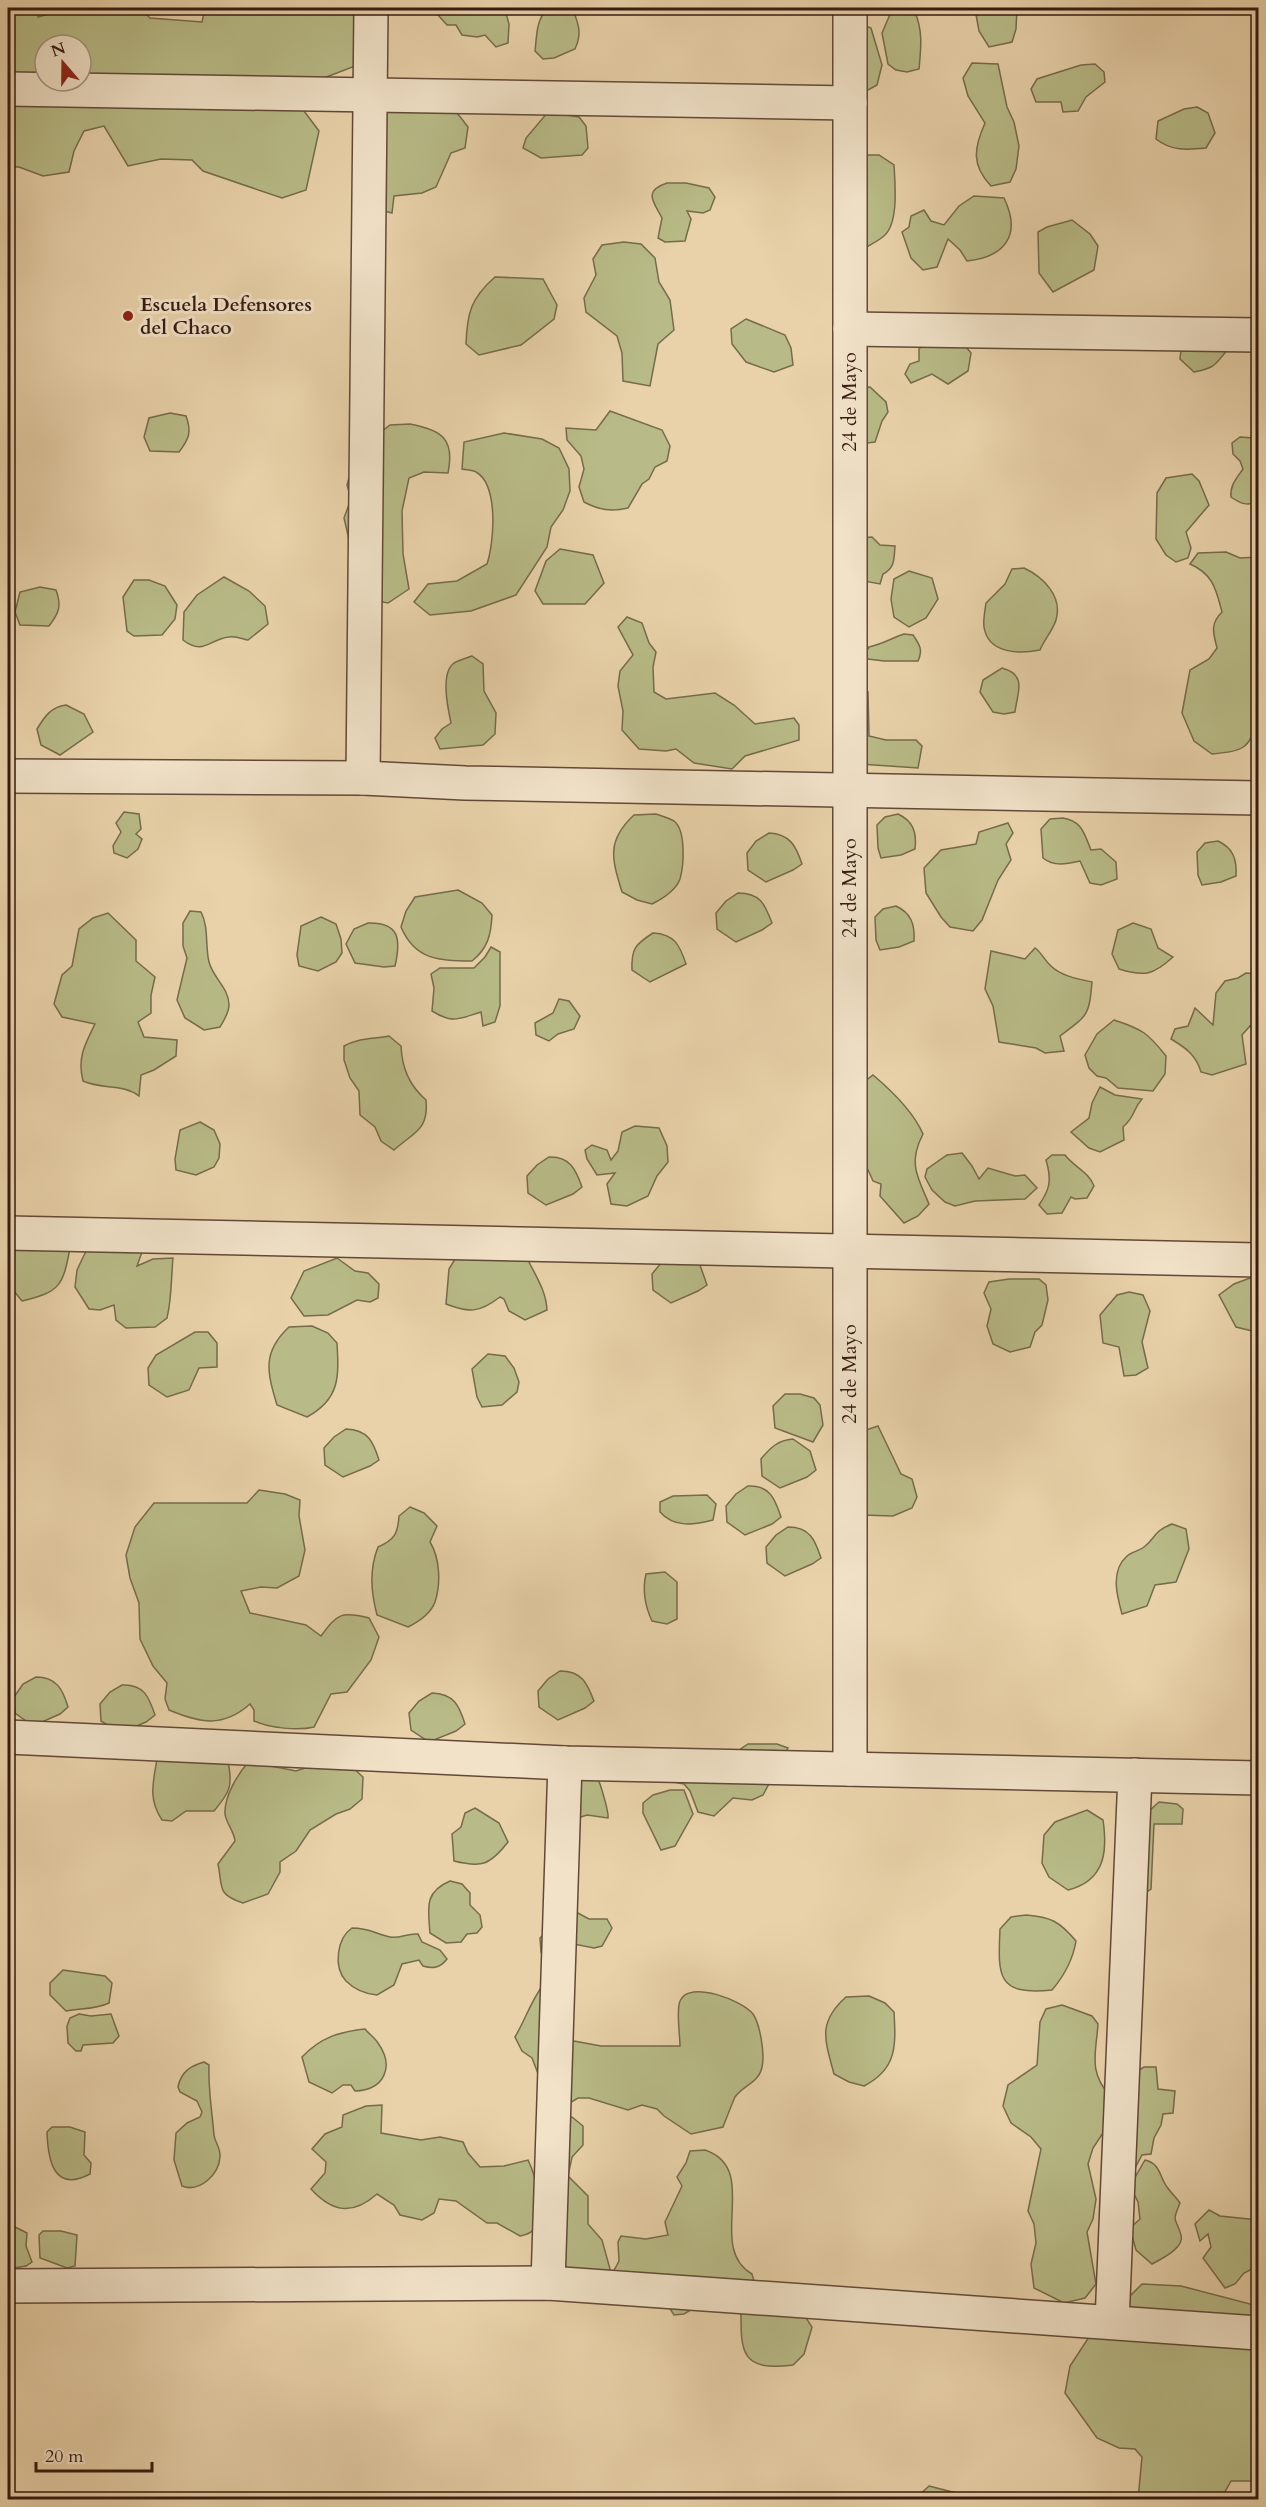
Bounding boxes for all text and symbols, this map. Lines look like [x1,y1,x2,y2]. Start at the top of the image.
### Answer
north arrow [33,33,93,93]
text: N [48,37,69,63]
place label: Escuela Defensores del Chaco [140,291,312,341]
marker: Escuela Defensores del Chaco [121,309,135,323]
street label: 24 de Mayo [836,352,863,452]
street label: 24 de Mayo [836,838,863,938]
street label: 24 de Mayo [836,1324,863,1424]
scale bar [36,2435,152,2473]
text: 20 m [45,2444,84,2469]

